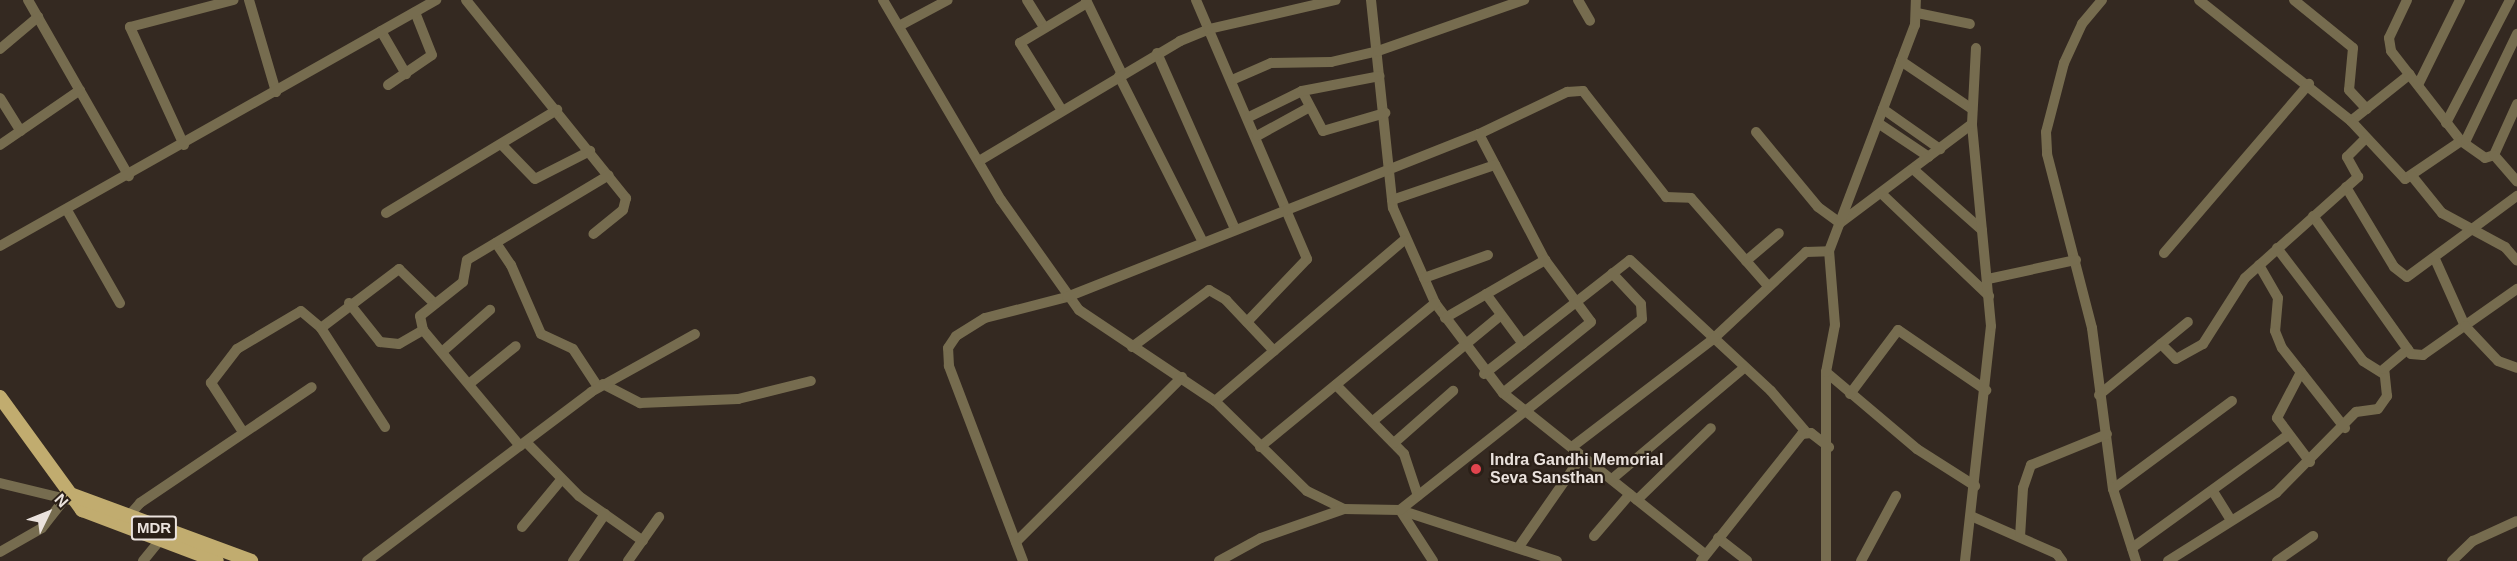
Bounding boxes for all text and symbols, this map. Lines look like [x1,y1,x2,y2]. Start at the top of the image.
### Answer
place label: Indra Gandhi Memorial Seva Sansthan [1490,450,1663,488]
marker: Indra Gandhi Memorial Seva Sansthan [1467,460,1485,478]
north arrow [18,483,78,543]
text: N [51,490,72,510]
road number: MDR [130,516,178,540]

